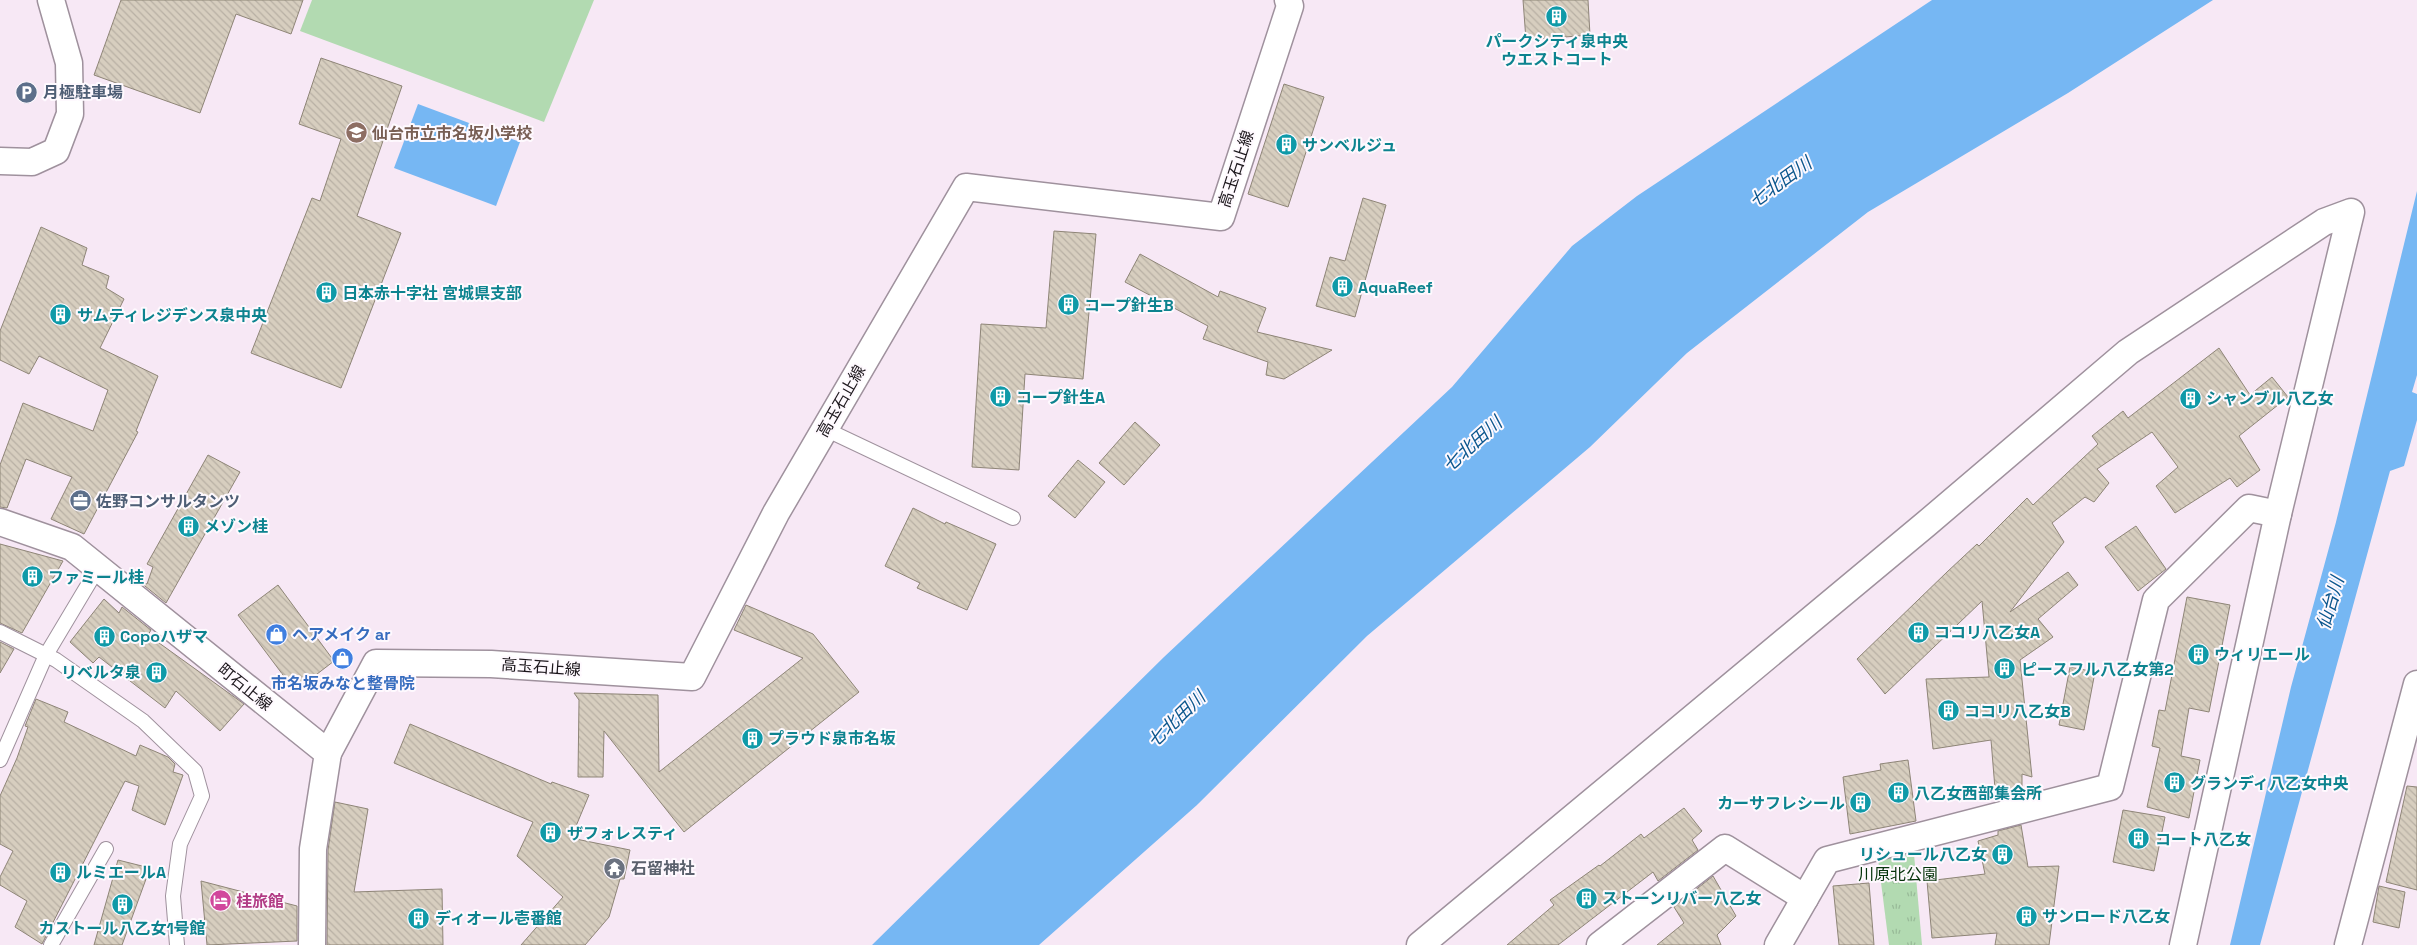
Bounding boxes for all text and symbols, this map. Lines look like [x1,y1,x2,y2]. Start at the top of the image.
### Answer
building icon: パークシティ泉中央 ウエストコート [1545,5,1569,29]
place label: パークシティ泉中央 ウエストコート [1485,31,1629,70]
parking icon: 月極駐車場 [15,80,39,104]
place label: 月極駐車場 [43,82,123,103]
school or university icon: 仙台市立市名坂小学校 [344,121,368,145]
place label: 仙台市立市名坂小学校 [371,123,532,144]
street label: 高玉石止線 [1214,128,1258,210]
building icon: サンベルジュ [1274,133,1298,157]
place label: サンベルジュ [1302,135,1397,156]
water label: 七北田川 [1744,150,1818,212]
building icon: AquaReef [1330,275,1354,299]
place label: AquaReef [1358,277,1433,298]
building icon: 日本赤十字社 宮城県支部 [314,281,338,305]
place label: 日本赤十字社 宮城県支部 [342,283,522,304]
building icon: コープ針生B [1056,293,1080,317]
place label: コープ針生B [1084,295,1174,316]
building icon: サムティレジデンス泉中央 [49,303,73,327]
place label: サムティレジデンス泉中央 [77,305,267,326]
street label: 高玉石止線 [812,361,870,441]
building icon: コープ針生A [988,385,1012,409]
building icon: シャンブル八乙女 [2178,386,2202,410]
place label: コープ針生A [1016,387,1105,408]
place label: シャンブル八乙女 [2206,388,2334,409]
water label: 七北田川 [1438,410,1508,477]
office icon: 佐野コンサルタンツ [68,489,92,513]
place label: 佐野コンサルタンツ [95,491,240,512]
building icon: メゾン桂 [176,514,200,538]
place label: メゾン桂 [204,516,268,537]
building icon: ファミール桂 [20,565,44,589]
place label: ファミール桂 [48,567,144,588]
water label: 仙台川 [2312,572,2349,632]
building icon: ココリ八乙女A [1906,620,1930,644]
shop icon: ヘアメイク ar [264,622,288,646]
place label: ココリ八乙女A [1934,622,2040,643]
building icon: Copoハザマ [92,624,116,648]
place label: ヘアメイク ar [292,624,391,645]
place label: Copoハザマ [120,626,208,647]
building icon: ウィリエール [2186,642,2210,666]
place label: ウィリエール [2214,644,2310,665]
shop icon: 市名坂みなと整骨院 [331,647,355,671]
street label: 高玉石止線 [500,654,582,680]
building icon: ピースフル八乙女第2 [1993,657,2017,681]
street label: 町石止線 [214,659,276,715]
place label: ピースフル八乙女第2 [2021,659,2174,680]
building icon: リベルタ泉 [145,660,169,684]
place label: リベルタ泉 [61,662,141,683]
place label: 市名坂みなと整骨院 [271,673,415,694]
water label: 七北田川 [1142,684,1211,752]
building icon: ココリ八乙女B [1936,699,1960,723]
place label: ココリ八乙女B [1964,701,2071,722]
building icon: プラウド泉市名坂 [740,726,764,750]
place label: プラウド泉市名坂 [768,728,896,749]
building icon: グランディ八乙女中央 [2162,771,2186,795]
place label: グランディ八乙女中央 [2190,773,2349,794]
building icon: 八乙女西部集会所 [1886,781,1910,805]
place label: 八乙女西部集会所 [1914,783,2042,804]
building icon: カーサフレシール [1849,791,1873,815]
place label: カーサフレシール [1717,793,1845,814]
building icon: ザフォレスティ [539,821,563,845]
place label: ザフォレスティ [567,823,678,844]
building icon: コート八乙女 [2127,827,2151,851]
place label: コート八乙女 [2155,829,2251,850]
building icon: リシュール八乙女 [1991,842,2015,866]
place label: リシュール八乙女 [1859,844,1987,865]
temple icon: 石留神社 [603,856,627,880]
place label: 石留神社 [631,858,695,879]
building icon: ルミエールA [48,860,72,884]
place label: ルミエールA [76,862,166,883]
park label: 川原北公園 [1858,864,1938,885]
building icon: ストーンリバー八乙女 [1574,886,1598,910]
place label: ストーンリバー八乙女 [1602,888,1761,909]
hotel icon: 桂旅館 [208,889,232,913]
place label: 桂旅館 [236,891,284,912]
building icon: カストール八乙女1号館 [110,892,134,916]
building icon: サンロード八乙女 [2014,904,2038,928]
building icon: ディオール壱番館 [407,906,431,930]
place label: サンロード八乙女 [2042,906,2170,927]
place label: ディオール壱番館 [435,908,562,929]
place label: カストール八乙女1号館 [38,918,206,939]

